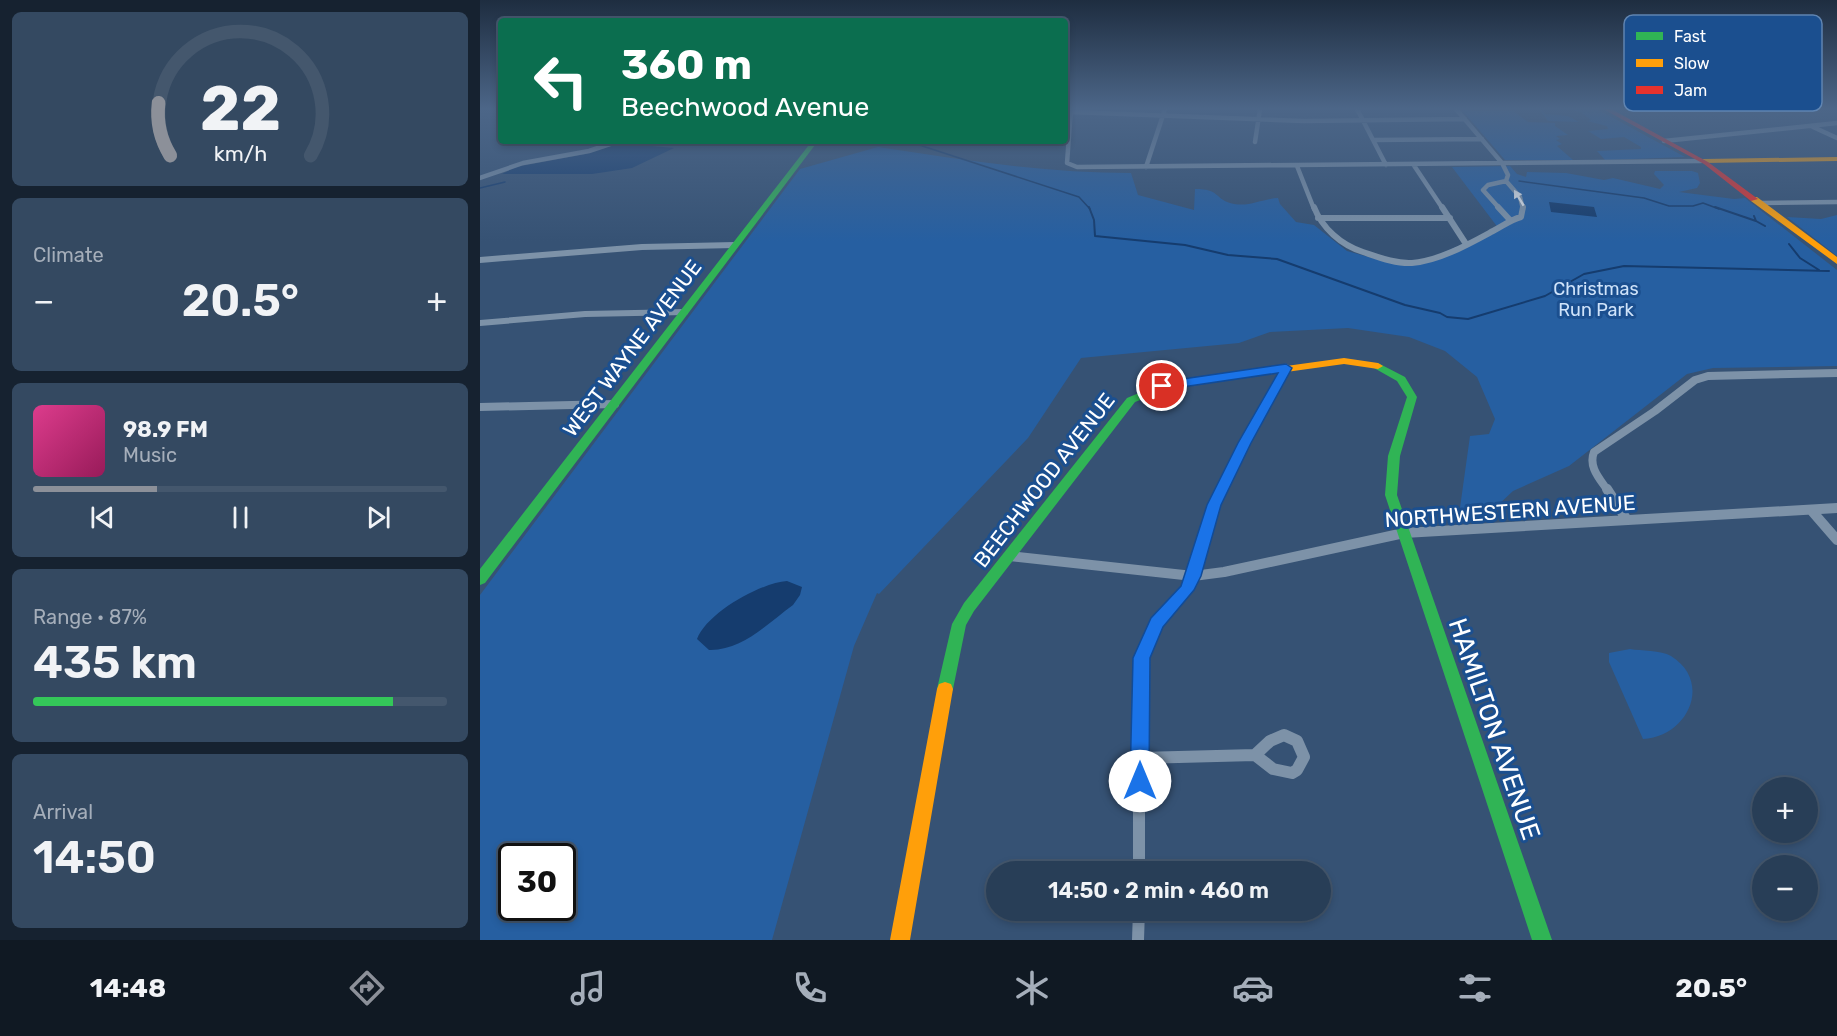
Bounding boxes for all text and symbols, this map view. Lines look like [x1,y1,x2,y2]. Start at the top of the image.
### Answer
legend [1624,15,1822,111]
text: Fast [1674,27,1706,46]
text: 360 m [621,40,752,90]
icon: left [522,42,600,120]
text: Slow [1674,54,1710,73]
text: 22 [199,72,281,146]
text: Jam [1674,81,1707,100]
text: Beechwood Avenue [621,91,869,123]
text: km/h [213,141,267,166]
one-way arrow [1513,190,1524,206]
text: Climate [33,243,104,267]
street label: WEST WAYNE AVENUE [557,255,707,441]
text: 20.5° [182,274,299,327]
park label: Christmas Run Park [1553,278,1639,321]
text: − [33,281,54,320]
text: + [426,281,447,320]
pin [1136,360,1187,411]
icon: arrive [1145,369,1178,402]
street label: BEECHWOOD AVENUE [968,388,1120,572]
text: 98.9 FM [123,416,208,443]
text: Music [123,443,177,467]
street label: NORTHWESTERN AVENUE [1384,490,1636,532]
icon: previous [86,501,119,534]
icon: pause [224,501,257,534]
icon: next [362,501,395,534]
text: Range · 87% [33,605,147,629]
street label: HAMILTON AVENUE [1442,614,1546,844]
text: 435 km [33,636,197,689]
position arrow [1108,749,1172,813]
map controls [1752,777,1818,921]
button: + [1752,777,1818,843]
text: Arrival [33,800,93,824]
text: 14:50 [33,831,156,884]
speed limit sign: 30 [498,843,576,921]
button: − [1752,855,1818,921]
text: 14:50 · 2 min · 460 m [1048,877,1269,904]
icon: directions [346,967,388,1009]
icon: music [567,967,609,1009]
icon: phone [789,967,831,1009]
icon: climate [1011,967,1053,1009]
icon: car [1232,967,1274,1009]
icon: filters [1454,967,1496,1009]
text: 14:48 [90,972,166,1004]
text: 20.5° [1675,972,1747,1004]

